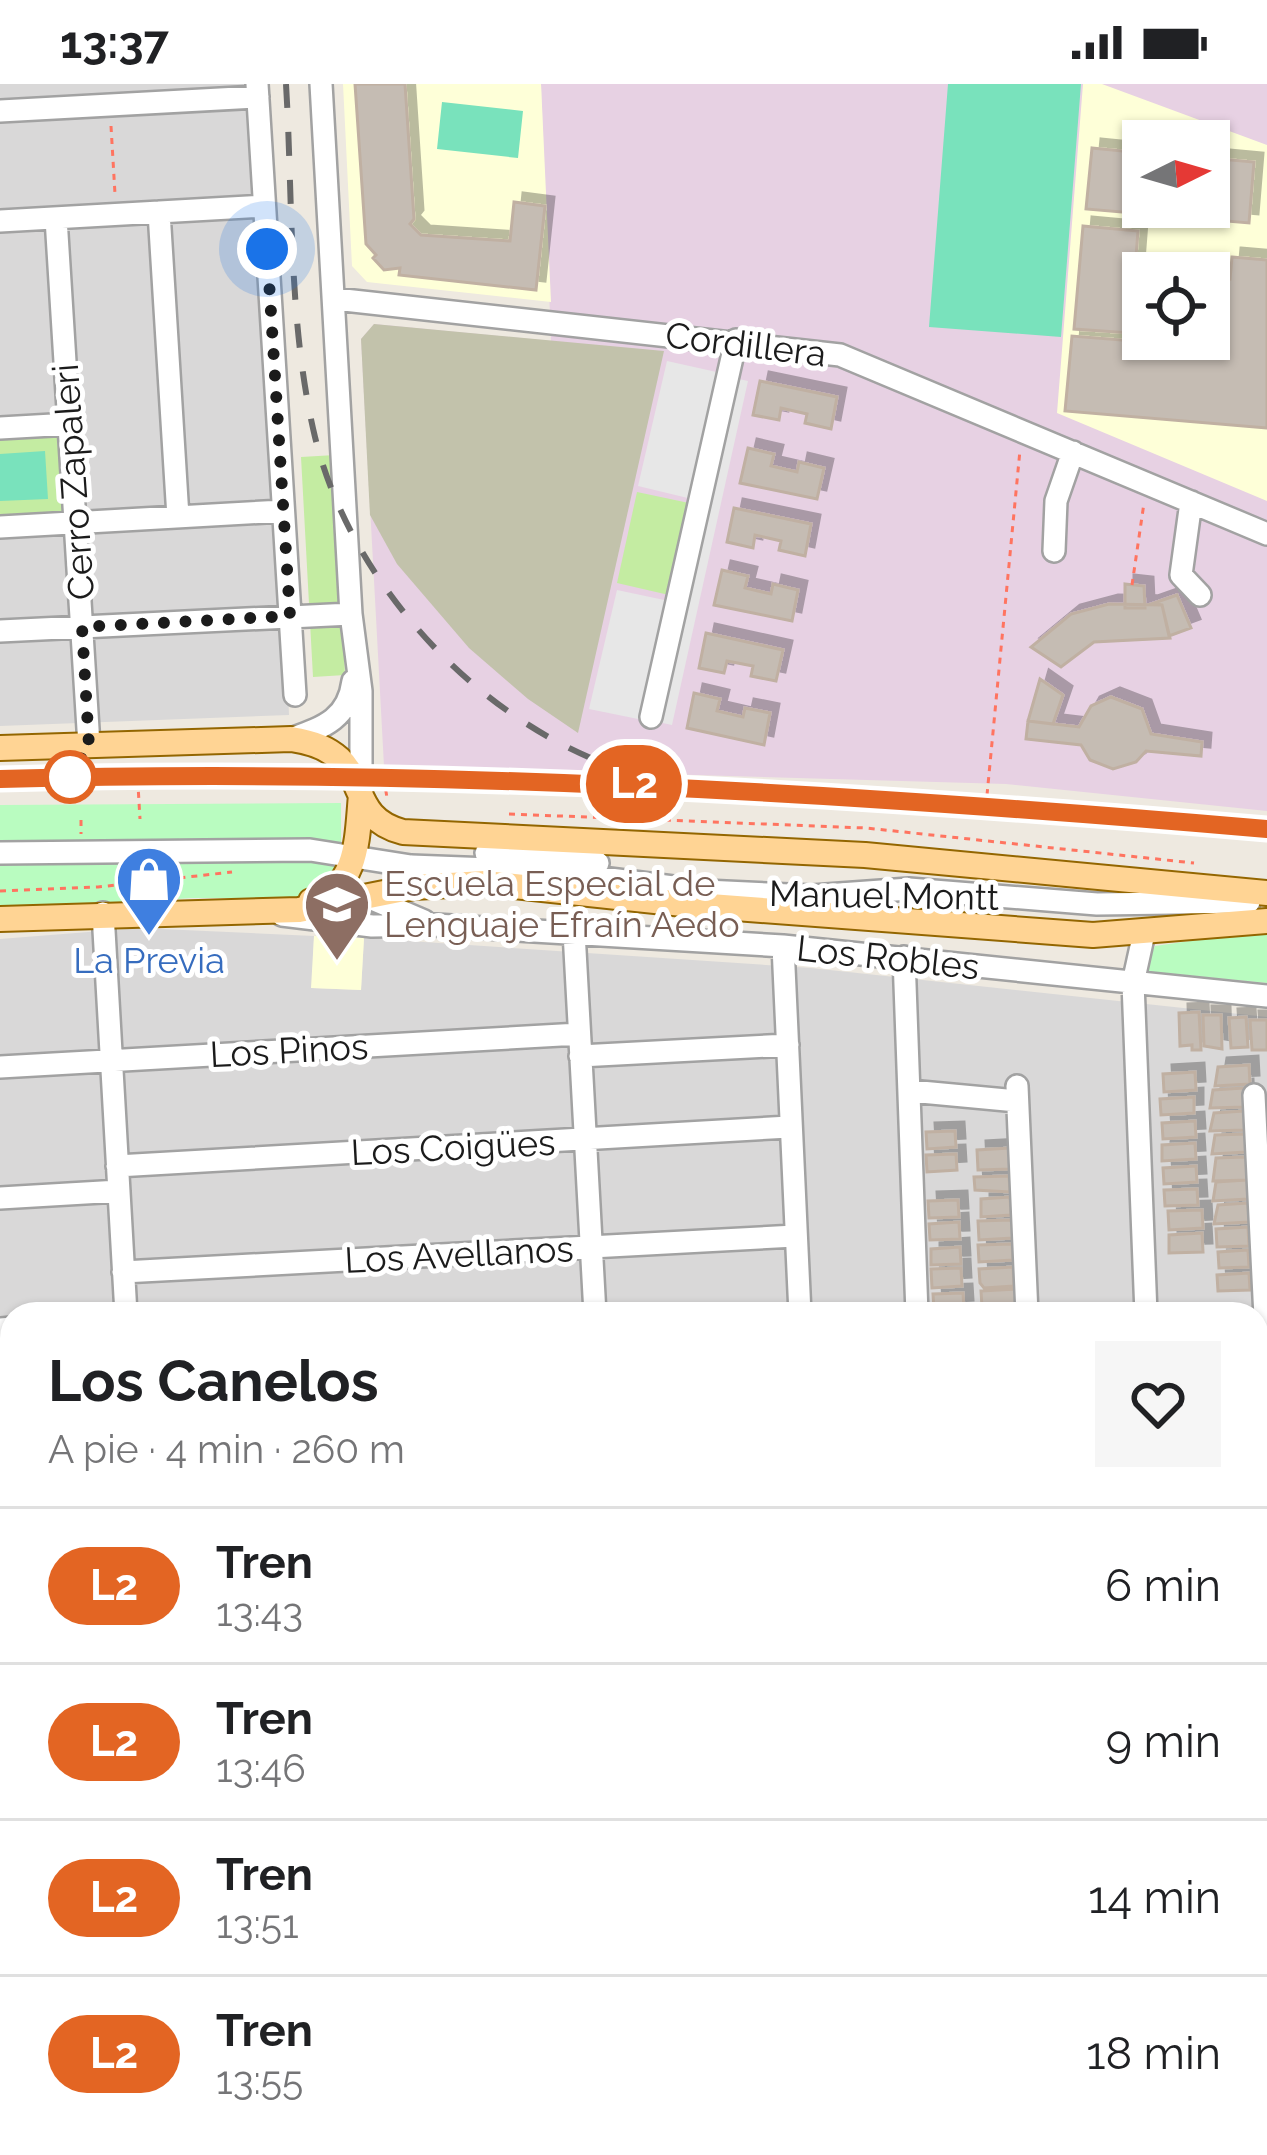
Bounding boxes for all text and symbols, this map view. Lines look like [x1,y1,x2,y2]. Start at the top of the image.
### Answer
text: 13:37 [60,16,169,69]
north arrow [1122,120,1230,228]
map controls [1122,120,1230,360]
your location [237,219,297,279]
button: locate [1122,252,1230,360]
street label: Cordillera [663,313,829,375]
street label: Cerro Zapaleri [44,363,102,601]
line badge: L2 [580,745,688,823]
unlabelled marker [45,752,95,802]
text: L2 [610,759,658,808]
shop icon: La Previa [114,844,184,938]
place label: Escuela Especial de Lenguaje Efraín Aedo [384,862,740,945]
school or university icon: Escuela Especial de Lenguaje Efraín Aedo [302,869,372,963]
street label: Manuel Montt [769,872,999,918]
street label: Los Robles [795,927,981,987]
place label: La Previa [73,939,225,981]
street label: Los Pinos [209,1025,369,1075]
street label: Los Coigües [350,1121,556,1173]
street label: Los Avellanos [343,1227,575,1281]
button: heart [1095,1341,1221,1467]
text: Los Canelos [48,1347,379,1414]
text: A pie · 4 min · 260 m [48,1426,405,1472]
text: Tren [216,1536,313,1589]
text: 6 min [1105,1559,1221,1612]
text: L2 [90,1561,138,1610]
text: 13:43 [216,1589,303,1635]
text: Tren [216,1692,313,1745]
text: 9 min [1106,1715,1221,1768]
text: L2 [90,1717,138,1766]
text: 13:46 [216,1745,306,1791]
text: Tren [216,1848,313,1901]
text: 14 min [1088,1871,1221,1924]
text: L2 [90,1873,138,1922]
text: 13:51 [216,1901,299,1947]
text: Tren [216,2004,313,2057]
text: 18 min [1086,2027,1221,2080]
text: L2 [90,2029,138,2078]
text: 13:55 [216,2057,303,2103]

